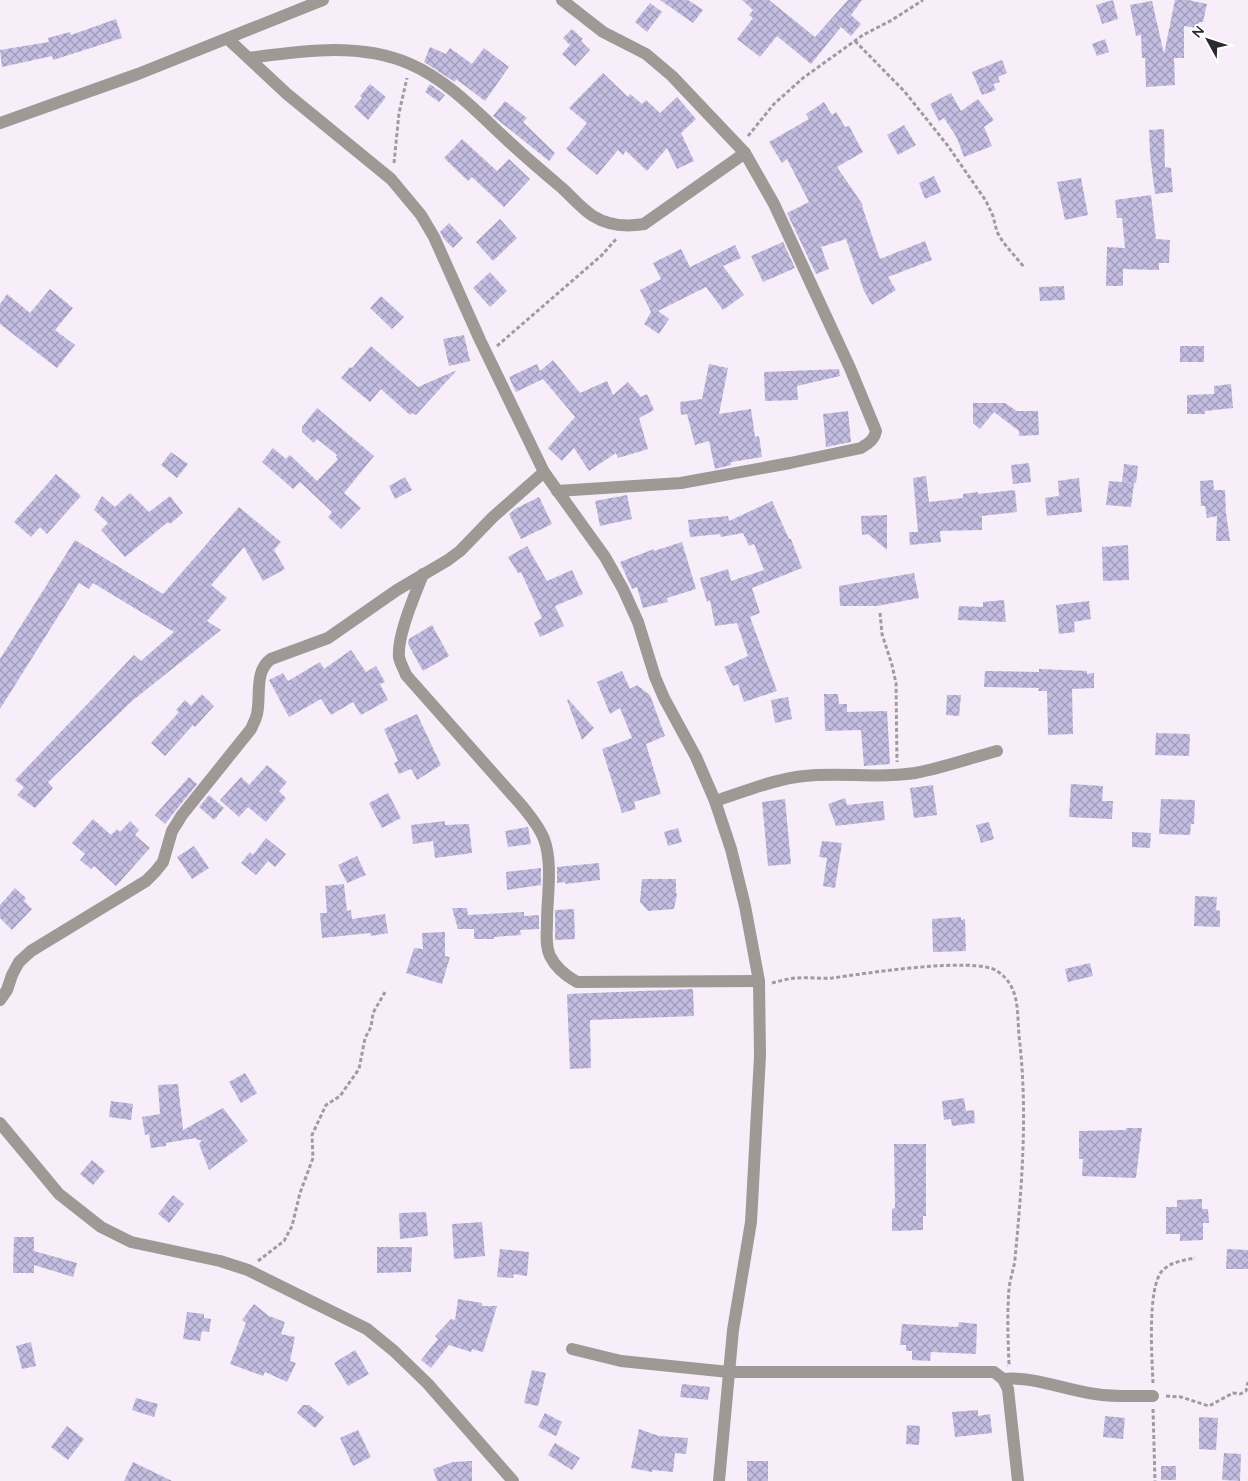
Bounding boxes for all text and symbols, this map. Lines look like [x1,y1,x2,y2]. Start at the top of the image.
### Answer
north arrow [1183,15,1233,65]
text: N [1188,22,1208,41]

